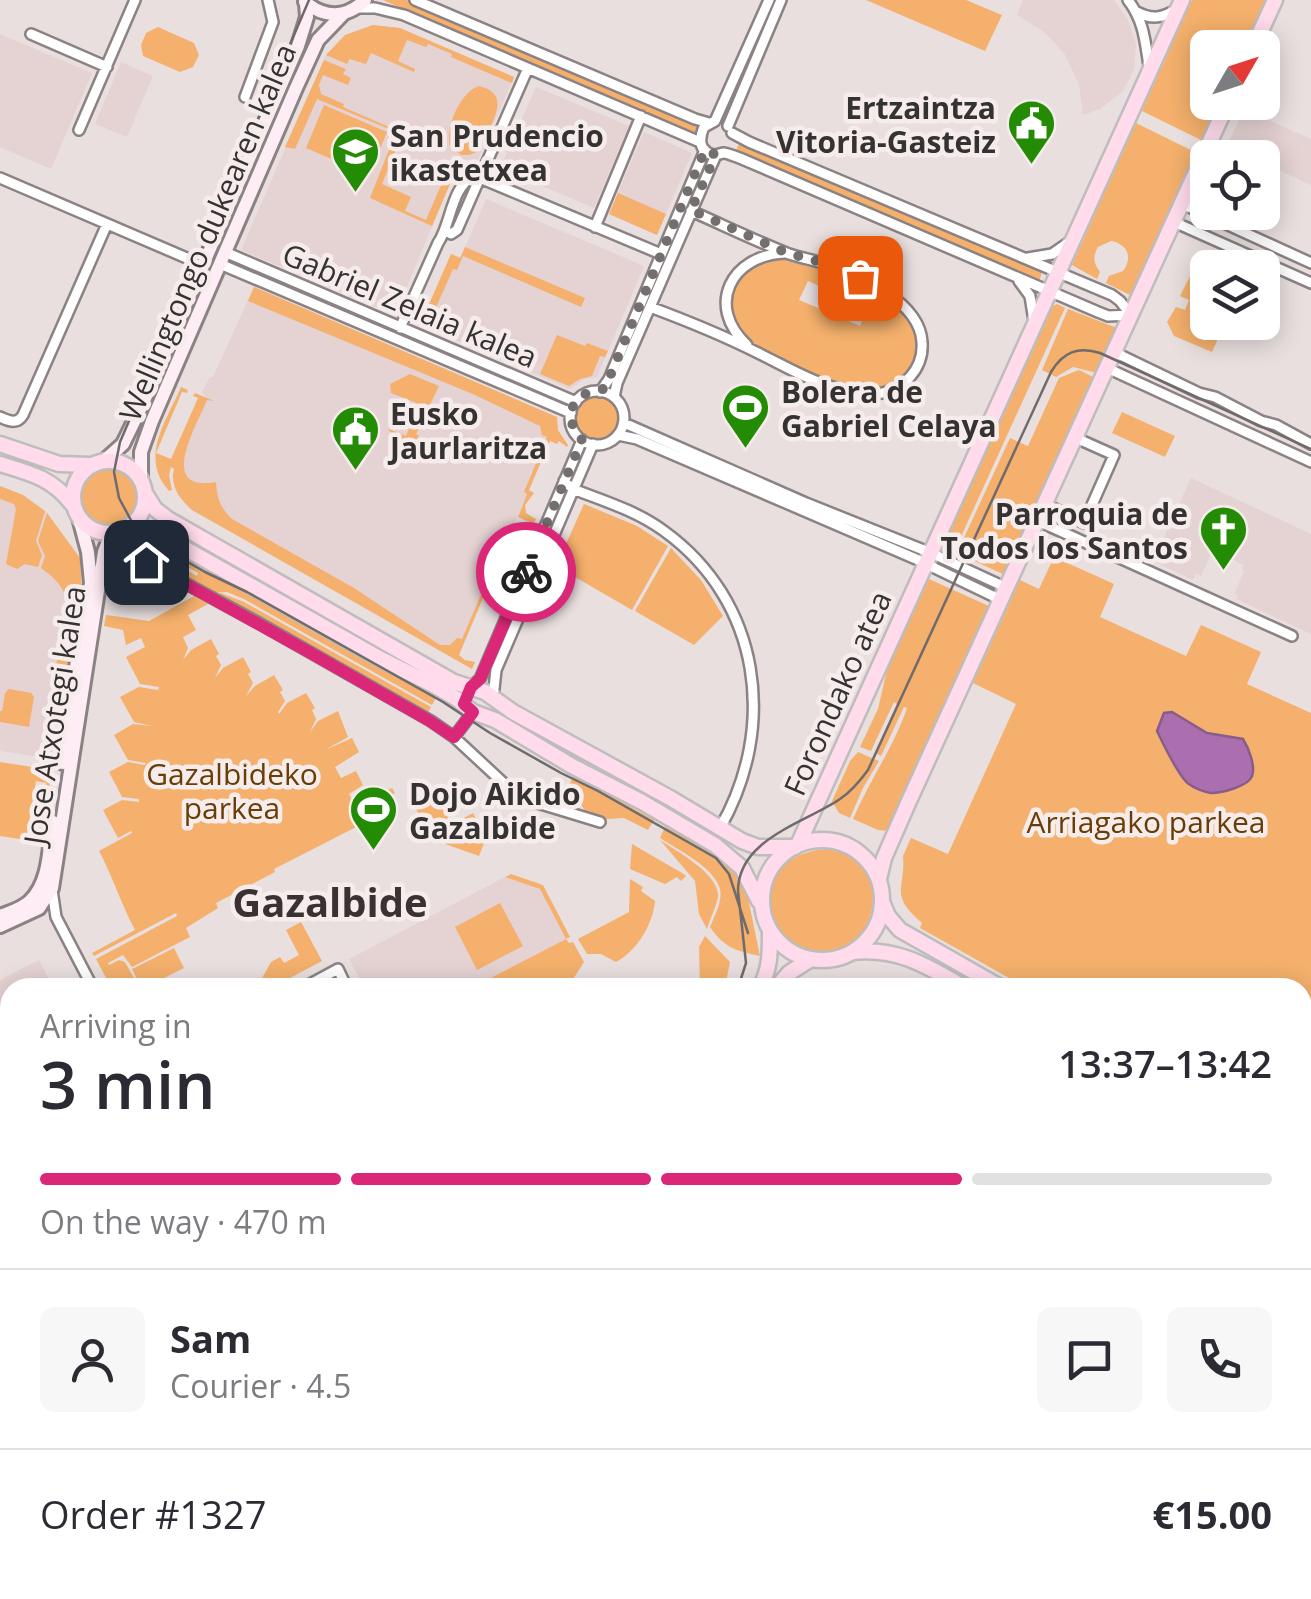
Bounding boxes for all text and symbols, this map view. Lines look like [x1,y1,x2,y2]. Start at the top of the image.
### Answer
north arrow [1190,30,1280,120]
map controls [1190,30,1280,340]
street label: Wellingtongo dukearen kalea [109,37,305,427]
place label: Ertzaintza Vitoria-Gasteiz [776,87,996,162]
public building icon: Ertzaintza Vitoria-Gasteiz [1005,98,1057,166]
place label: San Prudencio ikastetxea [390,115,604,190]
school or university icon: San Prudencio ikastetxea [329,126,381,194]
button: locate [1190,140,1280,230]
street label: Gabriel Zelaia kalea [276,233,544,377]
pin [818,236,903,321]
button: layers [1190,250,1280,340]
icon: bag [833,251,888,306]
place label: Bolera de Gabriel Celaya [781,371,997,446]
sports icon: Bolera de Gabriel Celaya [720,382,772,450]
place label: Eusko Jaurlaritza [387,393,547,468]
public building icon: Eusko Jaurlaritza [329,404,381,472]
place label: Parroquia de Todos los Santos [940,493,1188,568]
church icon: Parroquia de Todos los Santos [1197,504,1249,572]
pin [104,520,189,605]
courier [476,522,576,622]
icon: home [119,535,174,590]
icon: bike [499,545,554,600]
street label: Jose Atxotegi kalea [13,583,95,850]
street label: Forondako atea [774,584,900,802]
park label: Gazalbideko parkea [146,753,318,828]
place label: Dojo Aikido Gazalbide [409,773,580,848]
sports icon: Dojo Aikido Gazalbide [348,784,400,852]
park label: Arriagako parkea [1027,801,1265,842]
district label: Gazalbide [232,874,428,929]
text: Arriving in [40,1004,192,1047]
text: 13:37–13:42 [1058,1037,1272,1089]
text: 3 min [40,1040,215,1128]
text: On the way · 470 m [40,1200,327,1243]
button: person [40,1307,145,1412]
button: chat [1037,1307,1142,1412]
button: phone [1167,1307,1272,1412]
text: Sam [170,1312,251,1364]
text: Courier · 4.5 [170,1364,351,1407]
text: Order #1327 [40,1488,267,1540]
text: €15.00 [1153,1488,1272,1540]

